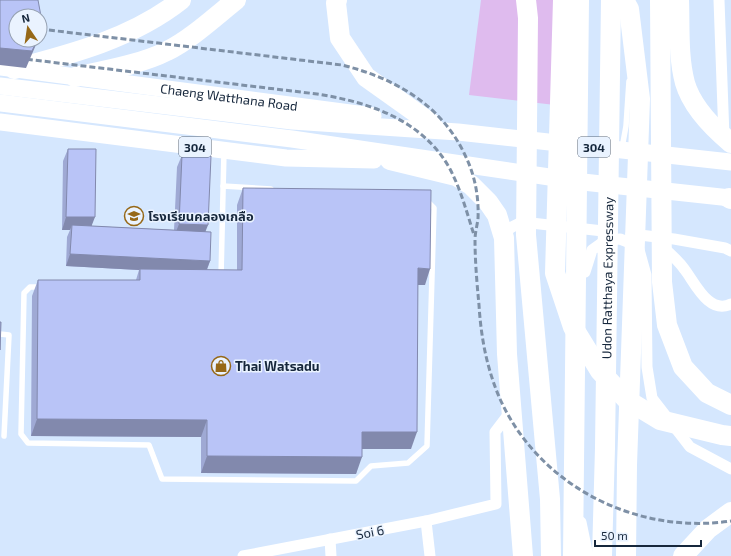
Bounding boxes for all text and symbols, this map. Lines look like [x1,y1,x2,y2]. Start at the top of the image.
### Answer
north arrow [8,8,48,48]
text: N [20,11,31,25]
street label: Chaeng Watthana Road [159,80,299,114]
road number: 304 [179,137,211,157]
road number: 304 [578,137,610,157]
street label: Udon Ratthaya Expressway [598,197,616,359]
school or university icon: โรงเรียนคลองเกลือ [123,205,145,227]
place label: โรงเรียนคลองเกลือ [148,208,254,224]
shop icon: Thai Watsadu [210,355,232,377]
place label: Thai Watsadu [235,358,319,374]
street label: Soi 6 [355,521,385,543]
scale bar [595,522,701,548]
text: 50 m [601,528,628,542]

